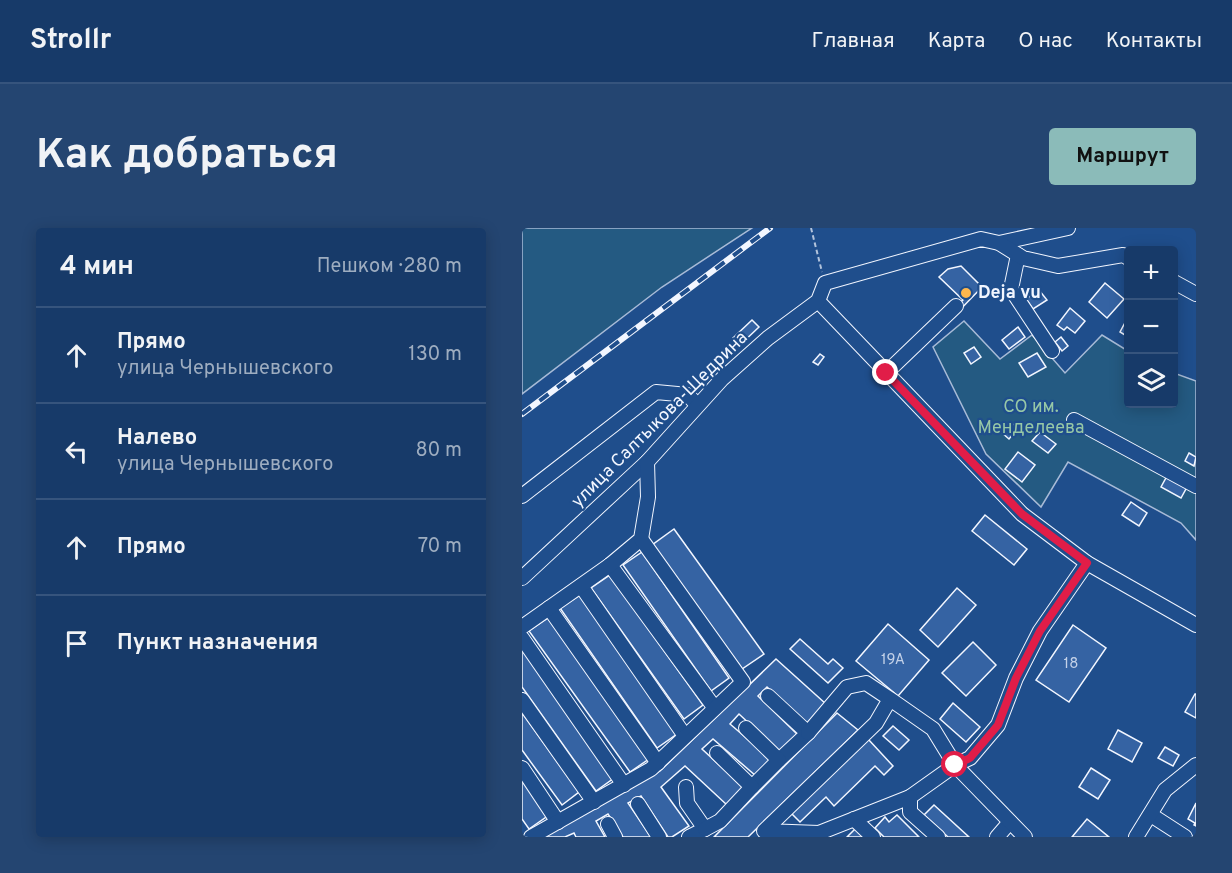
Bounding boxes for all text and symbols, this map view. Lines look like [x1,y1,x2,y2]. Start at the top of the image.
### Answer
text: Strollr [30,23,112,59]
text: Главная [811,28,895,55]
text: Карта [928,28,985,55]
text: О нас [1018,28,1073,55]
text: Контакты [1106,28,1202,55]
button: Маршрут [1049,128,1196,185]
text: Как добраться [36,130,338,183]
map controls [1124,246,1178,408]
button: + [1124,246,1178,300]
text: 4 мин [60,251,134,284]
text: Пешком · 280 m [317,254,462,280]
place label: Deja vu [978,282,1041,305]
marker: Deja vu [959,286,973,300]
button: − [1124,300,1178,354]
street label: улица Салтыкова-Щедрина [567,327,753,513]
text: Прямо [117,329,186,356]
icon: ahead [60,339,93,372]
text: 130 m [408,342,462,368]
button: layers [1124,354,1178,408]
text: улица Чернышевского [117,356,333,382]
route end [872,359,898,385]
park label: СО им. Менделеева [977,396,1085,440]
text: Налево [117,425,197,452]
icon: left [60,435,93,468]
text: 80 m [416,438,462,464]
text: улица Чернышевского [117,452,333,478]
icon: ahead [60,531,93,564]
text: Прямо [117,534,186,561]
text: 70 m [418,534,462,560]
icon: arrive [60,627,93,660]
text: Пункт назначения [117,630,318,657]
house number: 19А [881,651,905,670]
house number: 18 [1064,655,1078,674]
route start [941,751,967,777]

